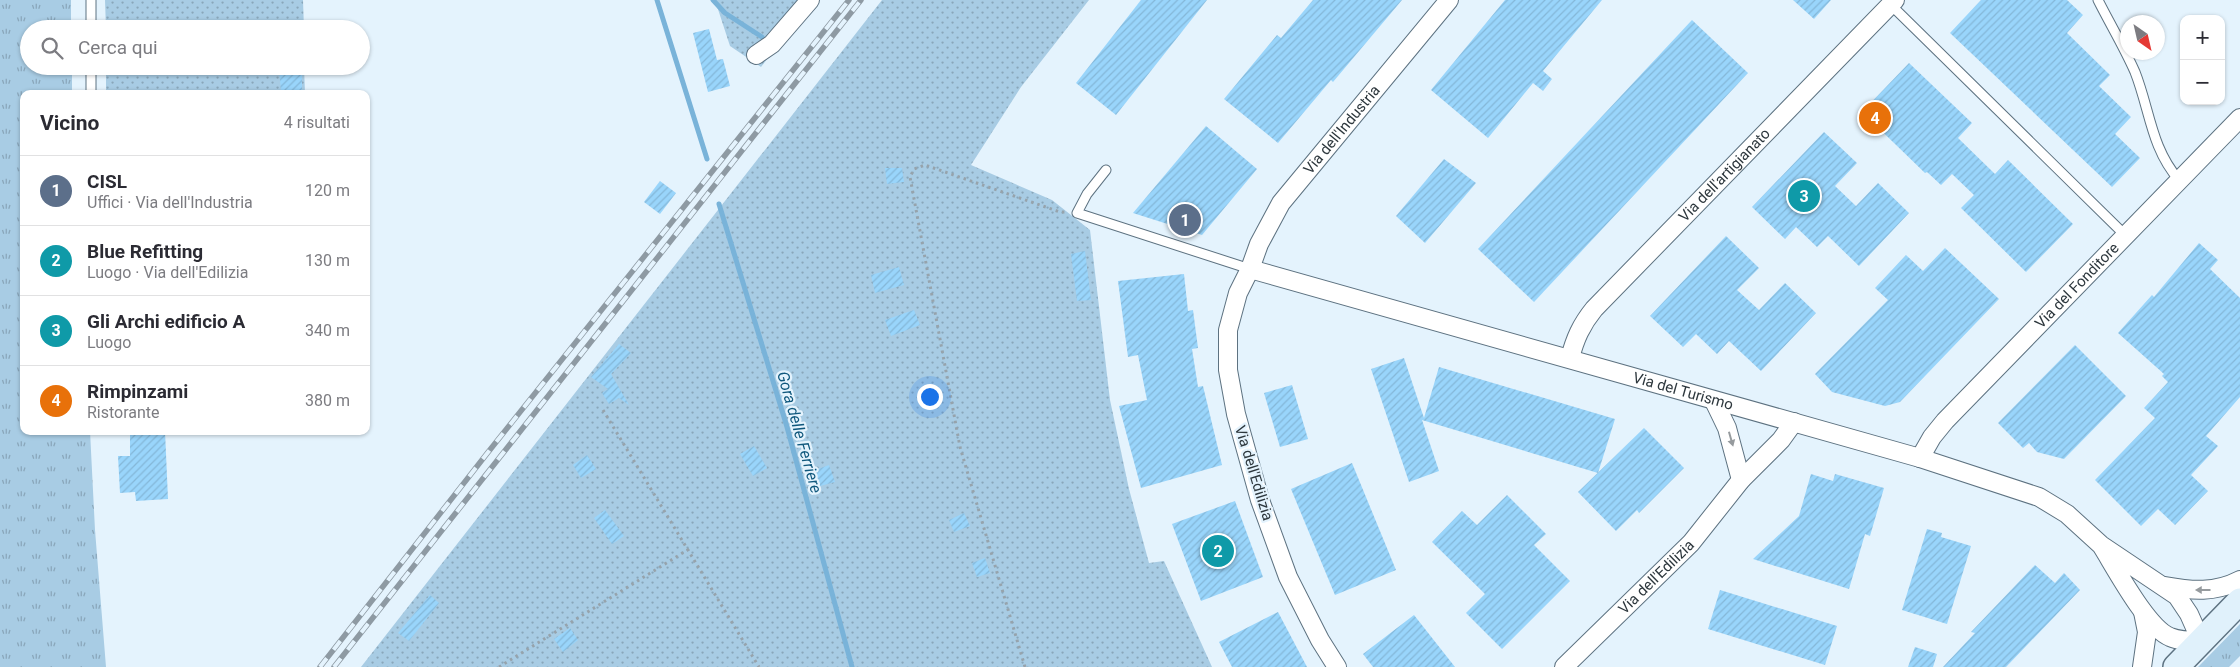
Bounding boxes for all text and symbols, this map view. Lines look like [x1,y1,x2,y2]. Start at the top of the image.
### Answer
north arrow [2120,15,2165,60]
map controls [2180,15,2225,105]
button: + [2180,15,2225,60]
search box [20,20,370,75]
icon: search [38,34,66,62]
text: Cerca qui [78,36,158,59]
button: − [2180,60,2225,105]
street label: Via dell'Industria [1300,81,1384,178]
pin: 4 [1859,99,1891,137]
text: Vicino [40,111,99,135]
text: 4 risultati [284,113,350,132]
street label: Via dell'artigianato [1675,125,1774,226]
text: CISL [87,170,127,193]
pin: 3 [1788,177,1820,215]
text: 1 [51,181,61,200]
text: 120 m [305,181,350,200]
text: Uffici · Via dell'Industria [87,193,253,212]
pin: 1 [1169,201,1201,239]
street label: Via del Fonditore [2031,239,2123,332]
text: Blue Refitting [87,240,203,263]
text: 2 [51,251,61,270]
text: 130 m [305,251,350,270]
text: Luogo · Via dell'Edilizia [87,263,248,282]
text: Gli Archi edificio A [87,310,245,333]
text: 3 [51,321,61,340]
text: 340 m [305,321,350,340]
text: Luogo [87,333,131,352]
street label: Via del Turismo [1631,368,1735,414]
water label: Gora delle Ferriere [773,369,826,495]
text: Rimpinzami [87,380,188,403]
your location [917,384,943,410]
text: 4 [51,391,61,410]
text: 380 m [305,391,350,410]
text: Ristorante [87,403,160,422]
street label: Via dell'Edilizia [1231,423,1277,523]
one-way arrow [1727,432,1735,447]
pin: 2 [1202,532,1234,570]
street label: Via dell'Edilizia [1615,536,1698,618]
one-way arrow [2195,586,2211,594]

